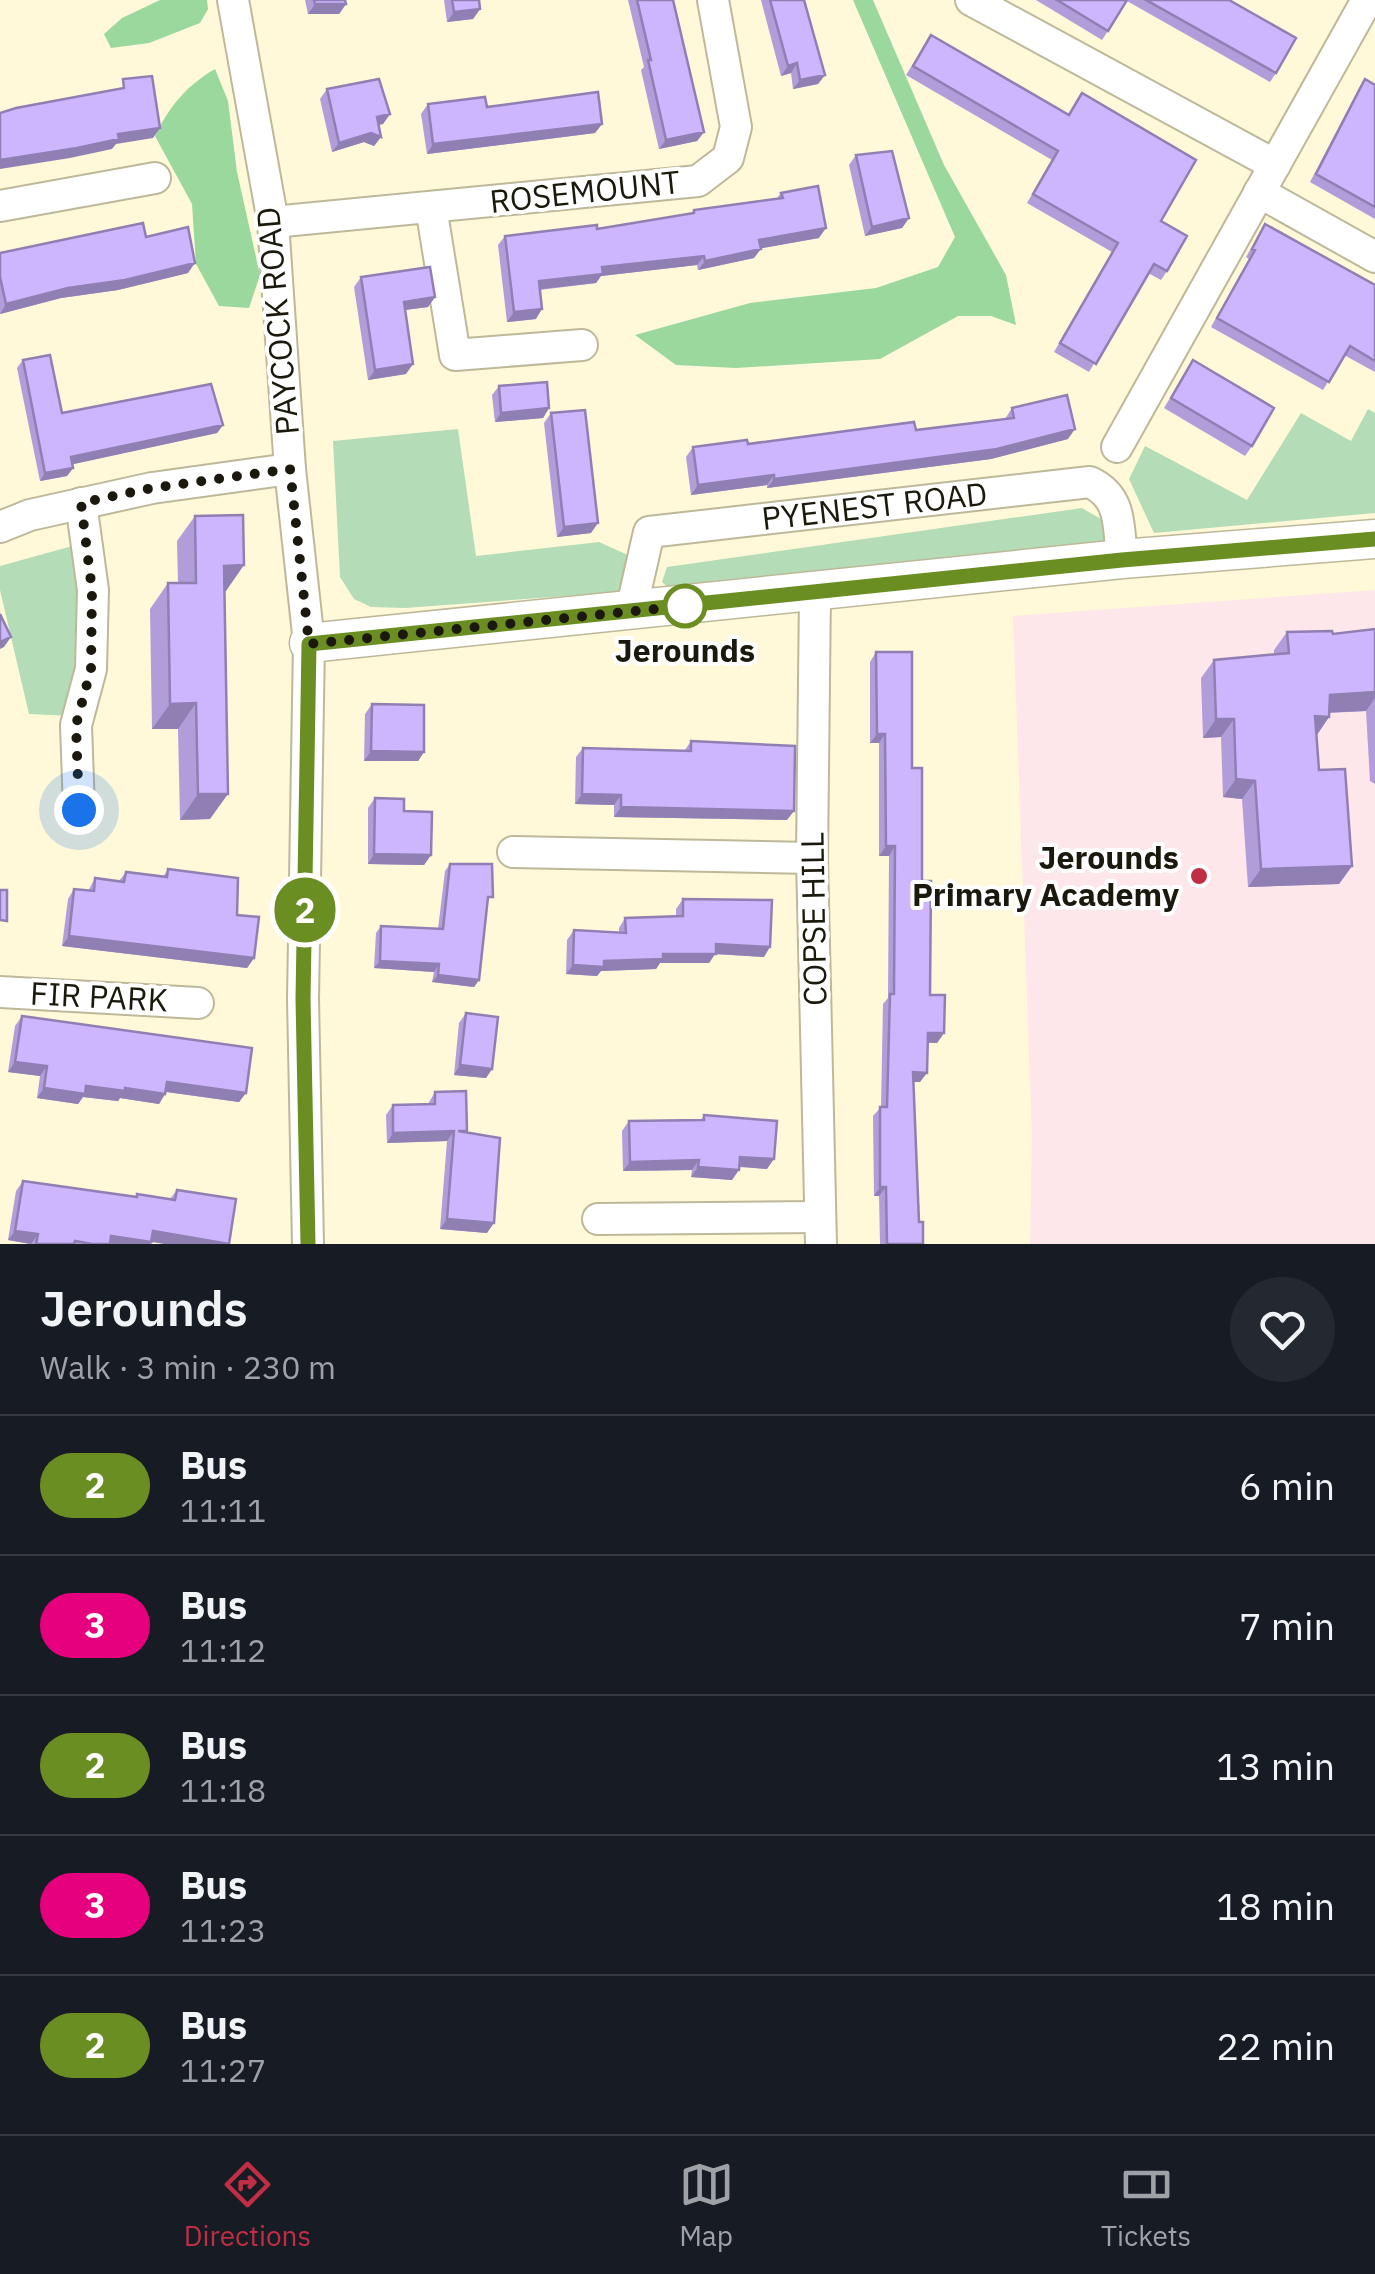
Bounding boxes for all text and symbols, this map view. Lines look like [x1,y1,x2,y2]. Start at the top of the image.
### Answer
street label: ROSEMOUNT [488,160,682,222]
street label: PAYCOCK ROAD [246,205,308,437]
street label: PYENEST ROAD [759,472,989,539]
marker: Jerounds [664,585,706,627]
place label: Jerounds [615,629,755,671]
your location [54,785,104,835]
street label: COPSE HILL [790,832,836,1006]
place label: Jerounds Primary Academy [912,836,1179,915]
marker: Jerounds Primary Academy [1188,865,1210,887]
line badge: 2 [272,878,338,942]
text: 2 [294,887,316,933]
street label: FIR PARK [29,971,169,1021]
text: Jerounds [40,1277,248,1339]
button: heart [1230,1277,1335,1382]
text: Walk · 3 min · 230 m [40,1346,336,1388]
text: Bus [180,1440,247,1489]
text: 6 min [1239,1461,1335,1510]
text: 2 [84,1462,106,1508]
text: 11:11 [180,1489,266,1531]
text: Bus [180,1580,247,1629]
text: 7 min [1239,1601,1335,1650]
text: 3 [84,1602,106,1648]
text: 11:12 [180,1629,266,1671]
text: Bus [180,1720,247,1769]
text: 13 min [1216,1741,1335,1790]
text: 2 [84,1742,106,1788]
text: 11:18 [180,1769,266,1811]
text: Bus [180,1860,247,1909]
text: 18 min [1216,1881,1335,1930]
text: 3 [84,1882,106,1928]
text: 11:23 [180,1909,266,1951]
text: Bus [180,2000,247,2049]
text: 22 min [1216,2021,1335,2070]
text: 2 [84,2022,106,2068]
text: 11:27 [180,2049,266,2091]
tab: Directions [184,2157,311,2254]
tab: Map [679,2157,734,2254]
tab: Tickets [1101,2157,1191,2254]

